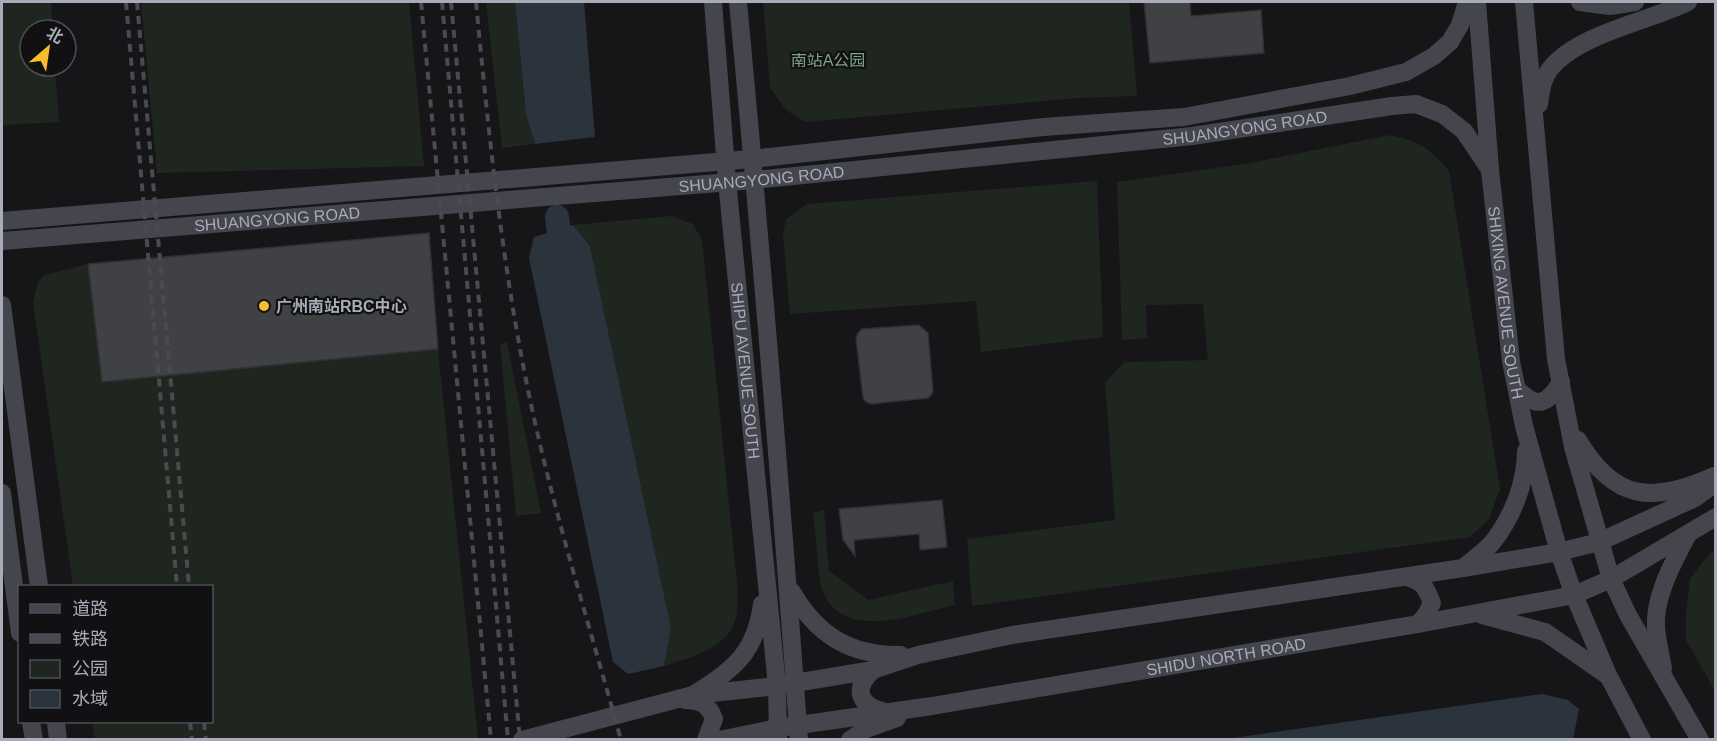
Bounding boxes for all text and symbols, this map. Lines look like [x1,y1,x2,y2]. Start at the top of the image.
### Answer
north arrow [18,18,78,78]
text: 北 [44,24,66,47]
park label: 南站A公园 [791,52,865,69]
street label: SHUANGYONG ROAD [1161,107,1328,147]
street label: SHUANGYONG ROAD [678,163,845,195]
street label: SHUANGYONG ROAD [194,204,361,234]
street label: SHIXING AVENUE SOUTH [1486,205,1527,401]
street label: SHIPU AVENUE SOUTH [729,281,763,460]
place label: 广州南站RBC中心 [276,297,407,315]
marker: 广州南站RBC中心 [257,299,271,313]
legend [18,585,213,723]
text: 道路 [72,599,108,619]
text: 铁路 [72,629,108,649]
street label: SHIDU NORTH ROAD [1145,635,1307,678]
text: 公园 [72,659,108,679]
text: 水域 [72,689,108,709]

